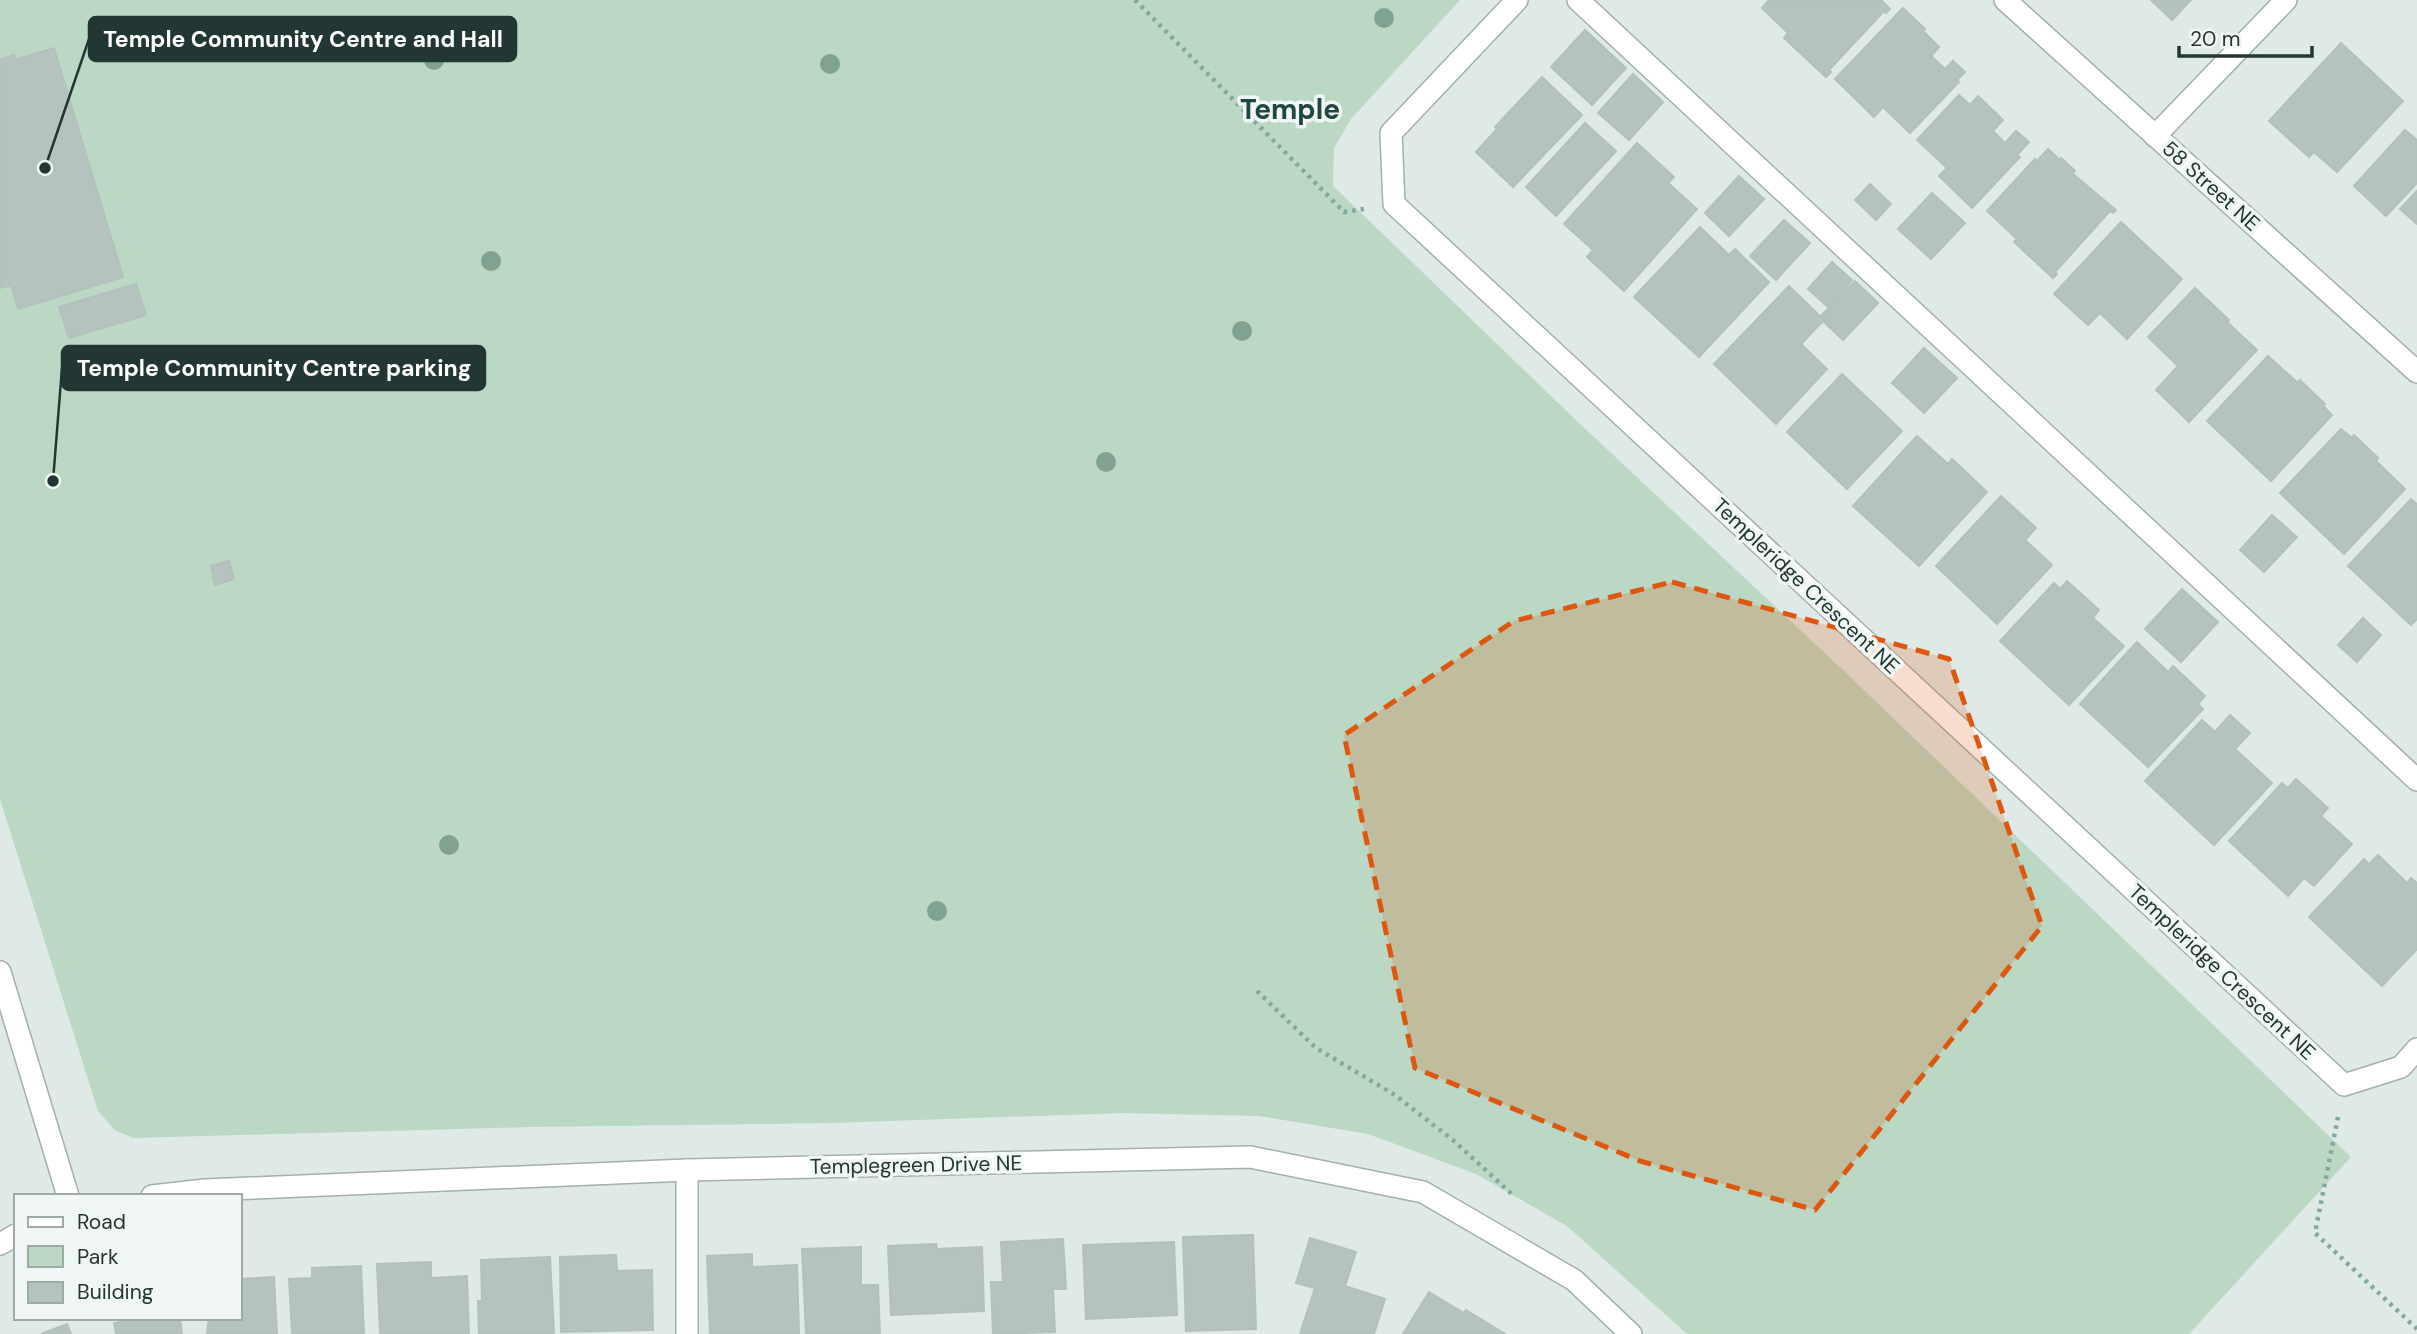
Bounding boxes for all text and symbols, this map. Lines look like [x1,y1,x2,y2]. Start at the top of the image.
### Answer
scale bar [2179,14,2312,58]
callout: Temple Community Centre and Hall [89,17,516,61]
text: Temple Community Centre and Hall [103,24,503,54]
text: 20 m [2190,25,2241,53]
district label: Temple [1240,91,1340,128]
street label: 58 Street NE [2156,135,2266,237]
callout: Temple Community Centre parking [62,346,485,390]
text: Temple Community Centre parking [77,353,471,383]
street label: Templeridge Crescent NE [1706,492,1906,680]
street label: Templeridge Crescent NE [2122,878,2322,1066]
street label: Templegreen Drive NE [810,1149,1022,1181]
legend [14,1194,242,1320]
text: Road [77,1208,126,1236]
text: Park [77,1243,119,1271]
text: Building [77,1278,154,1306]

